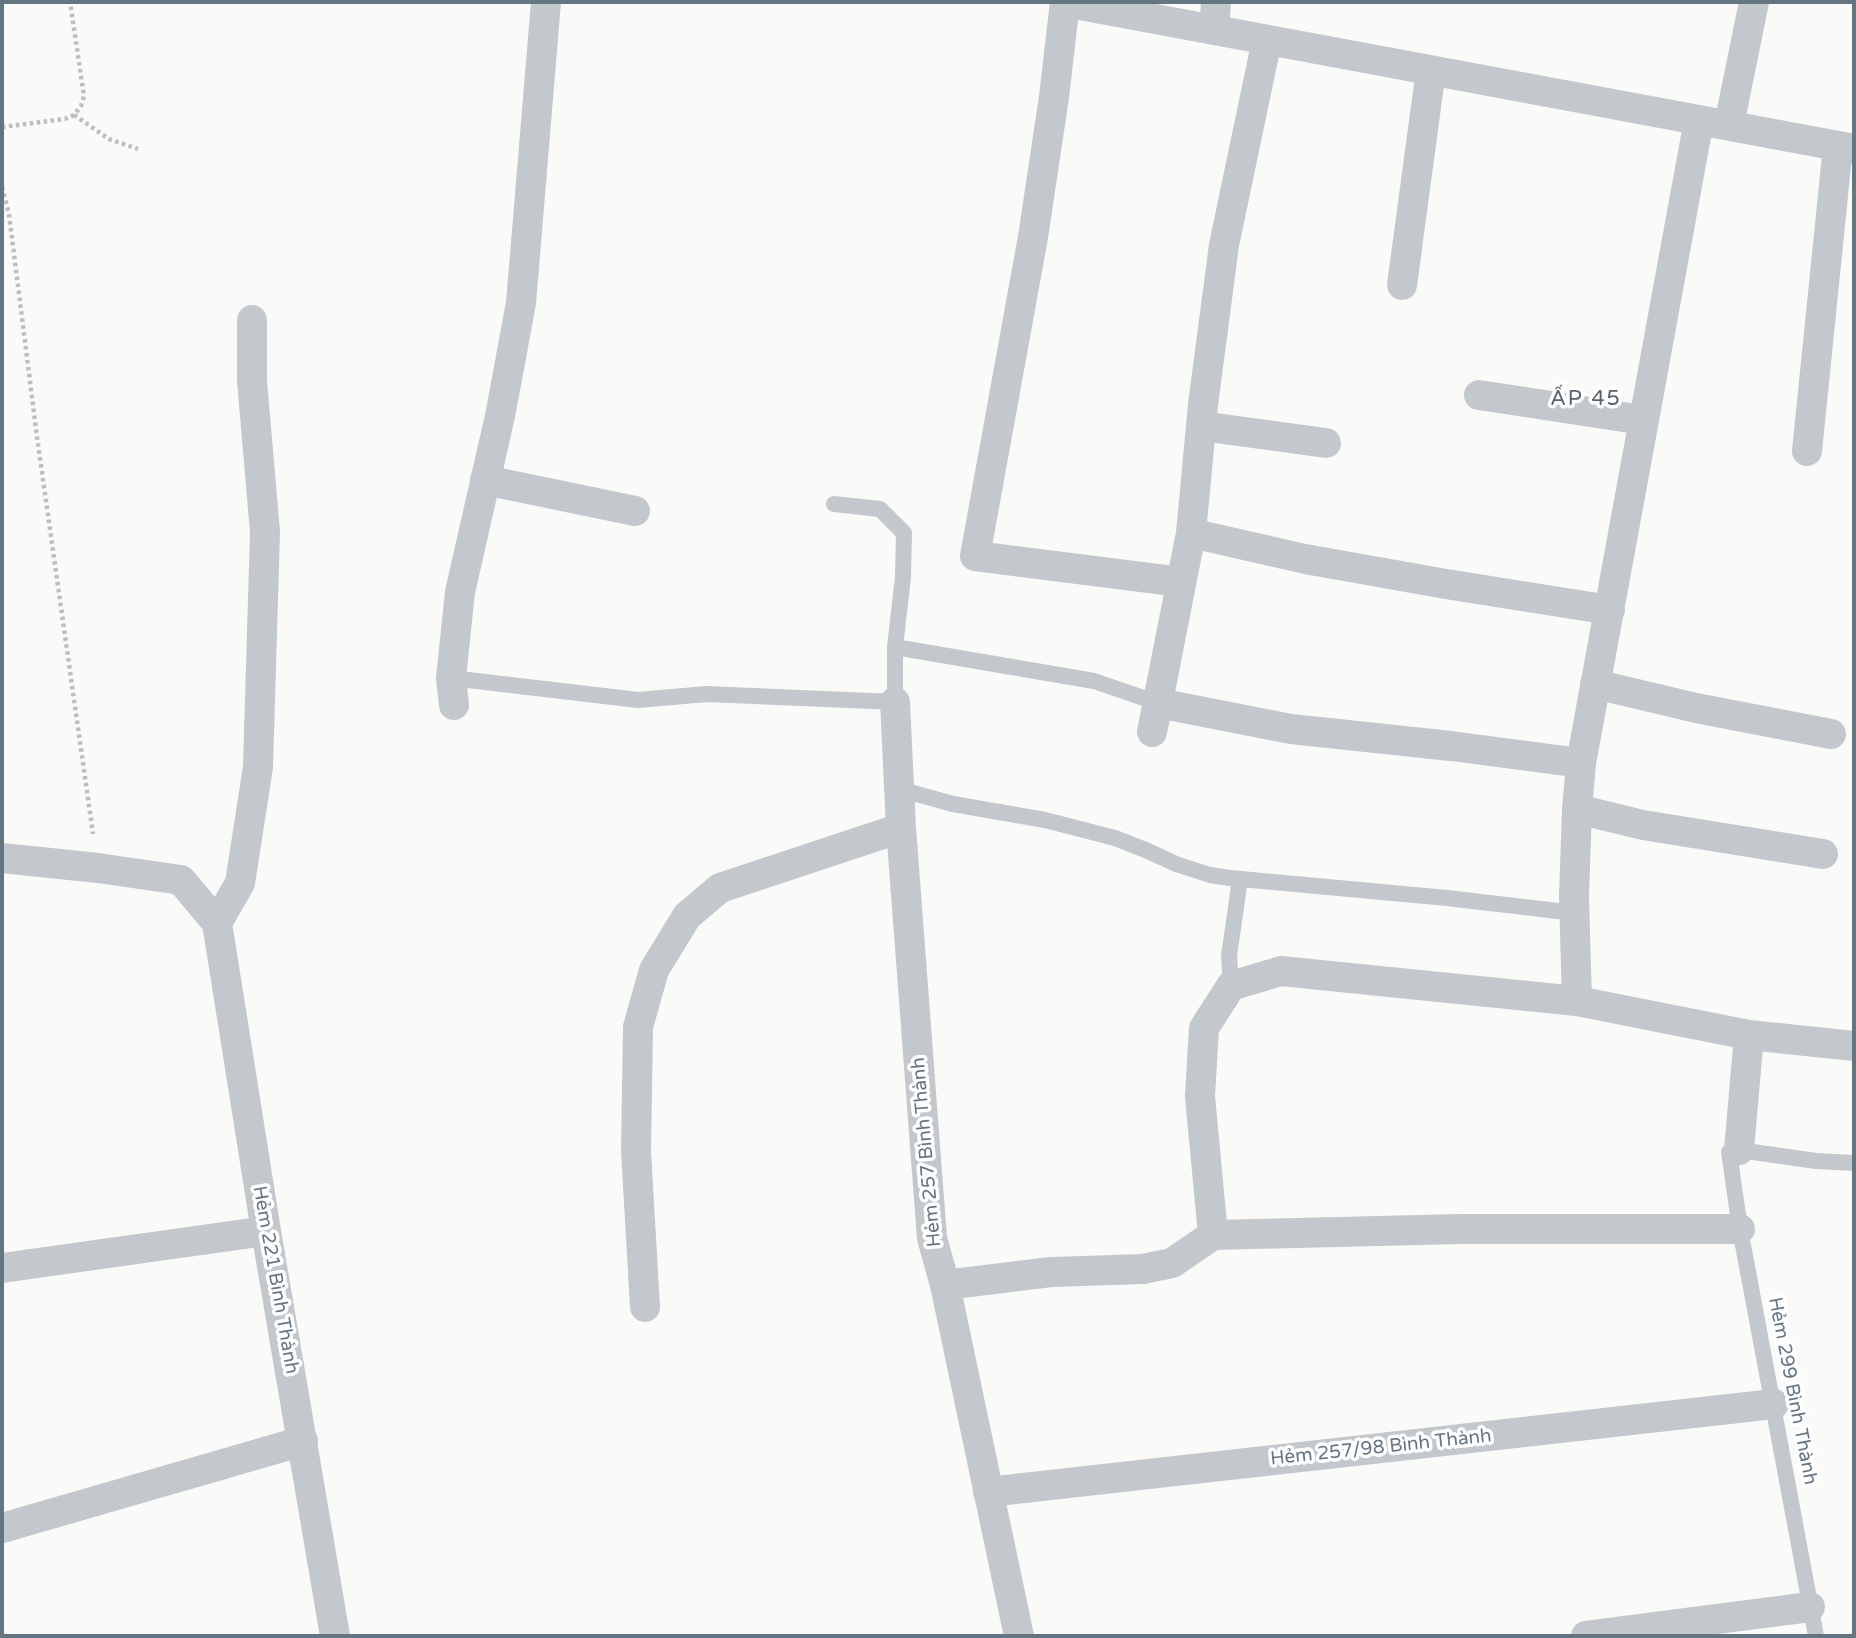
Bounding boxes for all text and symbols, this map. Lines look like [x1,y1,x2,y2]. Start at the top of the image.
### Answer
district label: ẤP 45 [1551,386,1621,412]
street label: Hẻm 257 Bình Thành [907,1056,947,1248]
street label: Hẻm 221 Bình Thành [247,1184,303,1376]
street label: Hẻm 299 Bình Thành [1763,1295,1821,1487]
street label: Hẻm 257/98 Bình Thành [1269,1425,1493,1471]

